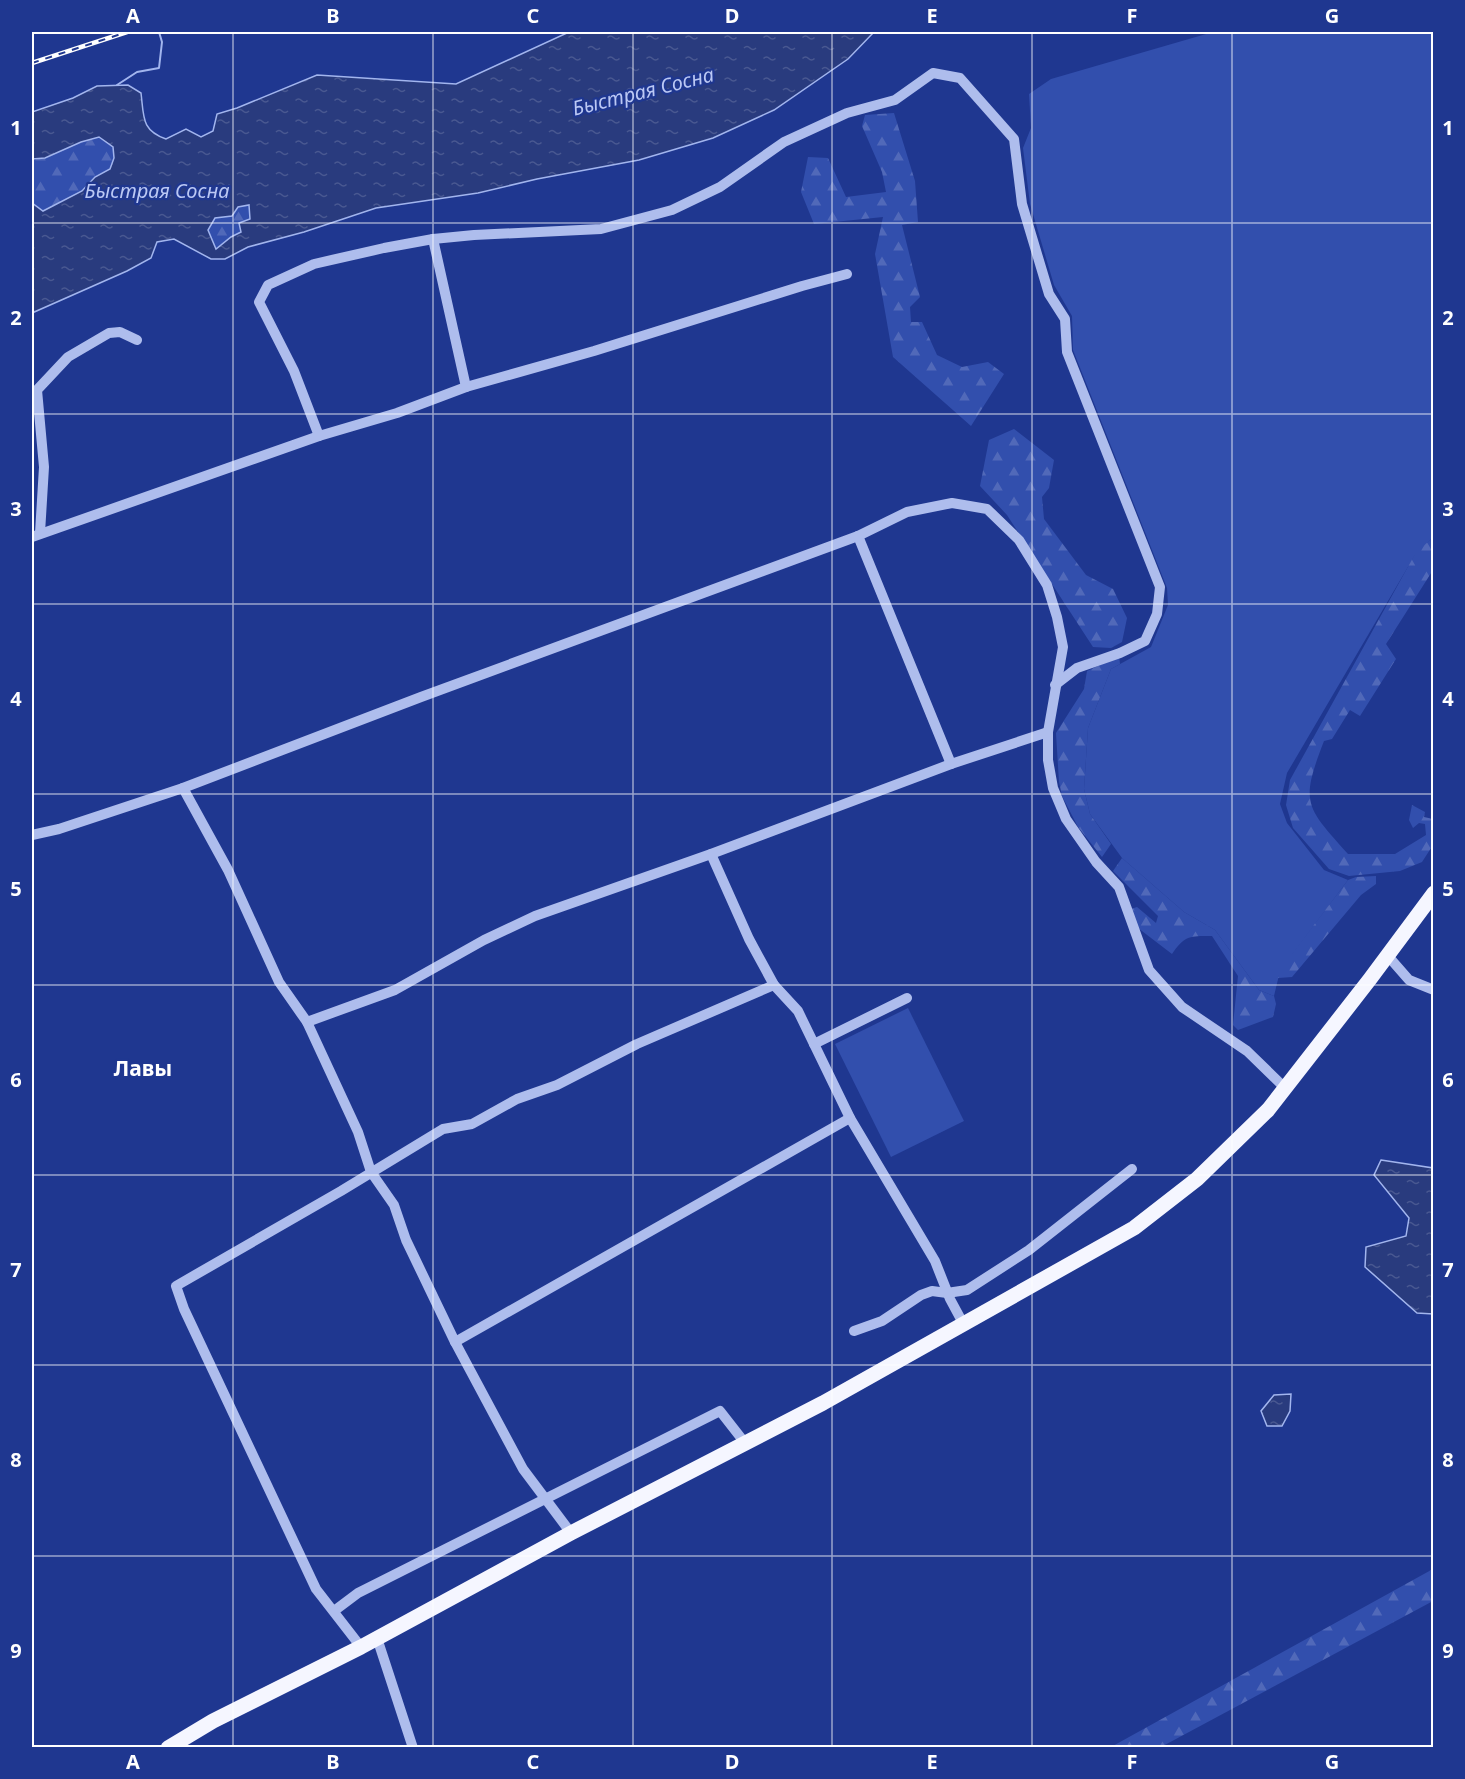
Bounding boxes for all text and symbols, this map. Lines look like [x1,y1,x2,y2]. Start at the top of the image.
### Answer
text: A [126,2,140,29]
text: B [326,2,340,29]
text: C [527,2,540,29]
text: D [725,2,739,29]
text: E [926,2,938,29]
text: F [1127,2,1137,29]
text: G [1325,2,1339,29]
water label: Быстрая Сосна [569,60,717,122]
text: 1 [10,114,22,141]
text: 1 [1442,114,1454,141]
water label: Быстрая Сосна [85,177,229,204]
text: 2 [10,304,22,331]
text: 2 [1442,304,1454,331]
text: 3 [10,495,22,522]
text: 3 [1442,495,1454,522]
text: 4 [10,685,22,712]
text: 4 [1442,685,1454,712]
text: 5 [10,875,22,902]
text: 5 [1442,875,1454,902]
district label: Лавы [114,1054,172,1082]
text: 6 [10,1066,22,1093]
text: 6 [1442,1066,1454,1093]
text: 7 [10,1256,22,1283]
text: 7 [1442,1256,1454,1283]
text: 8 [10,1446,22,1473]
text: 8 [1442,1446,1454,1473]
text: 9 [10,1637,22,1664]
text: 9 [1442,1637,1454,1664]
text: A [126,1748,140,1775]
text: B [326,1748,340,1775]
text: C [527,1748,540,1775]
text: D [725,1748,739,1775]
text: E [926,1748,938,1775]
text: F [1127,1748,1137,1775]
text: G [1325,1748,1339,1775]

